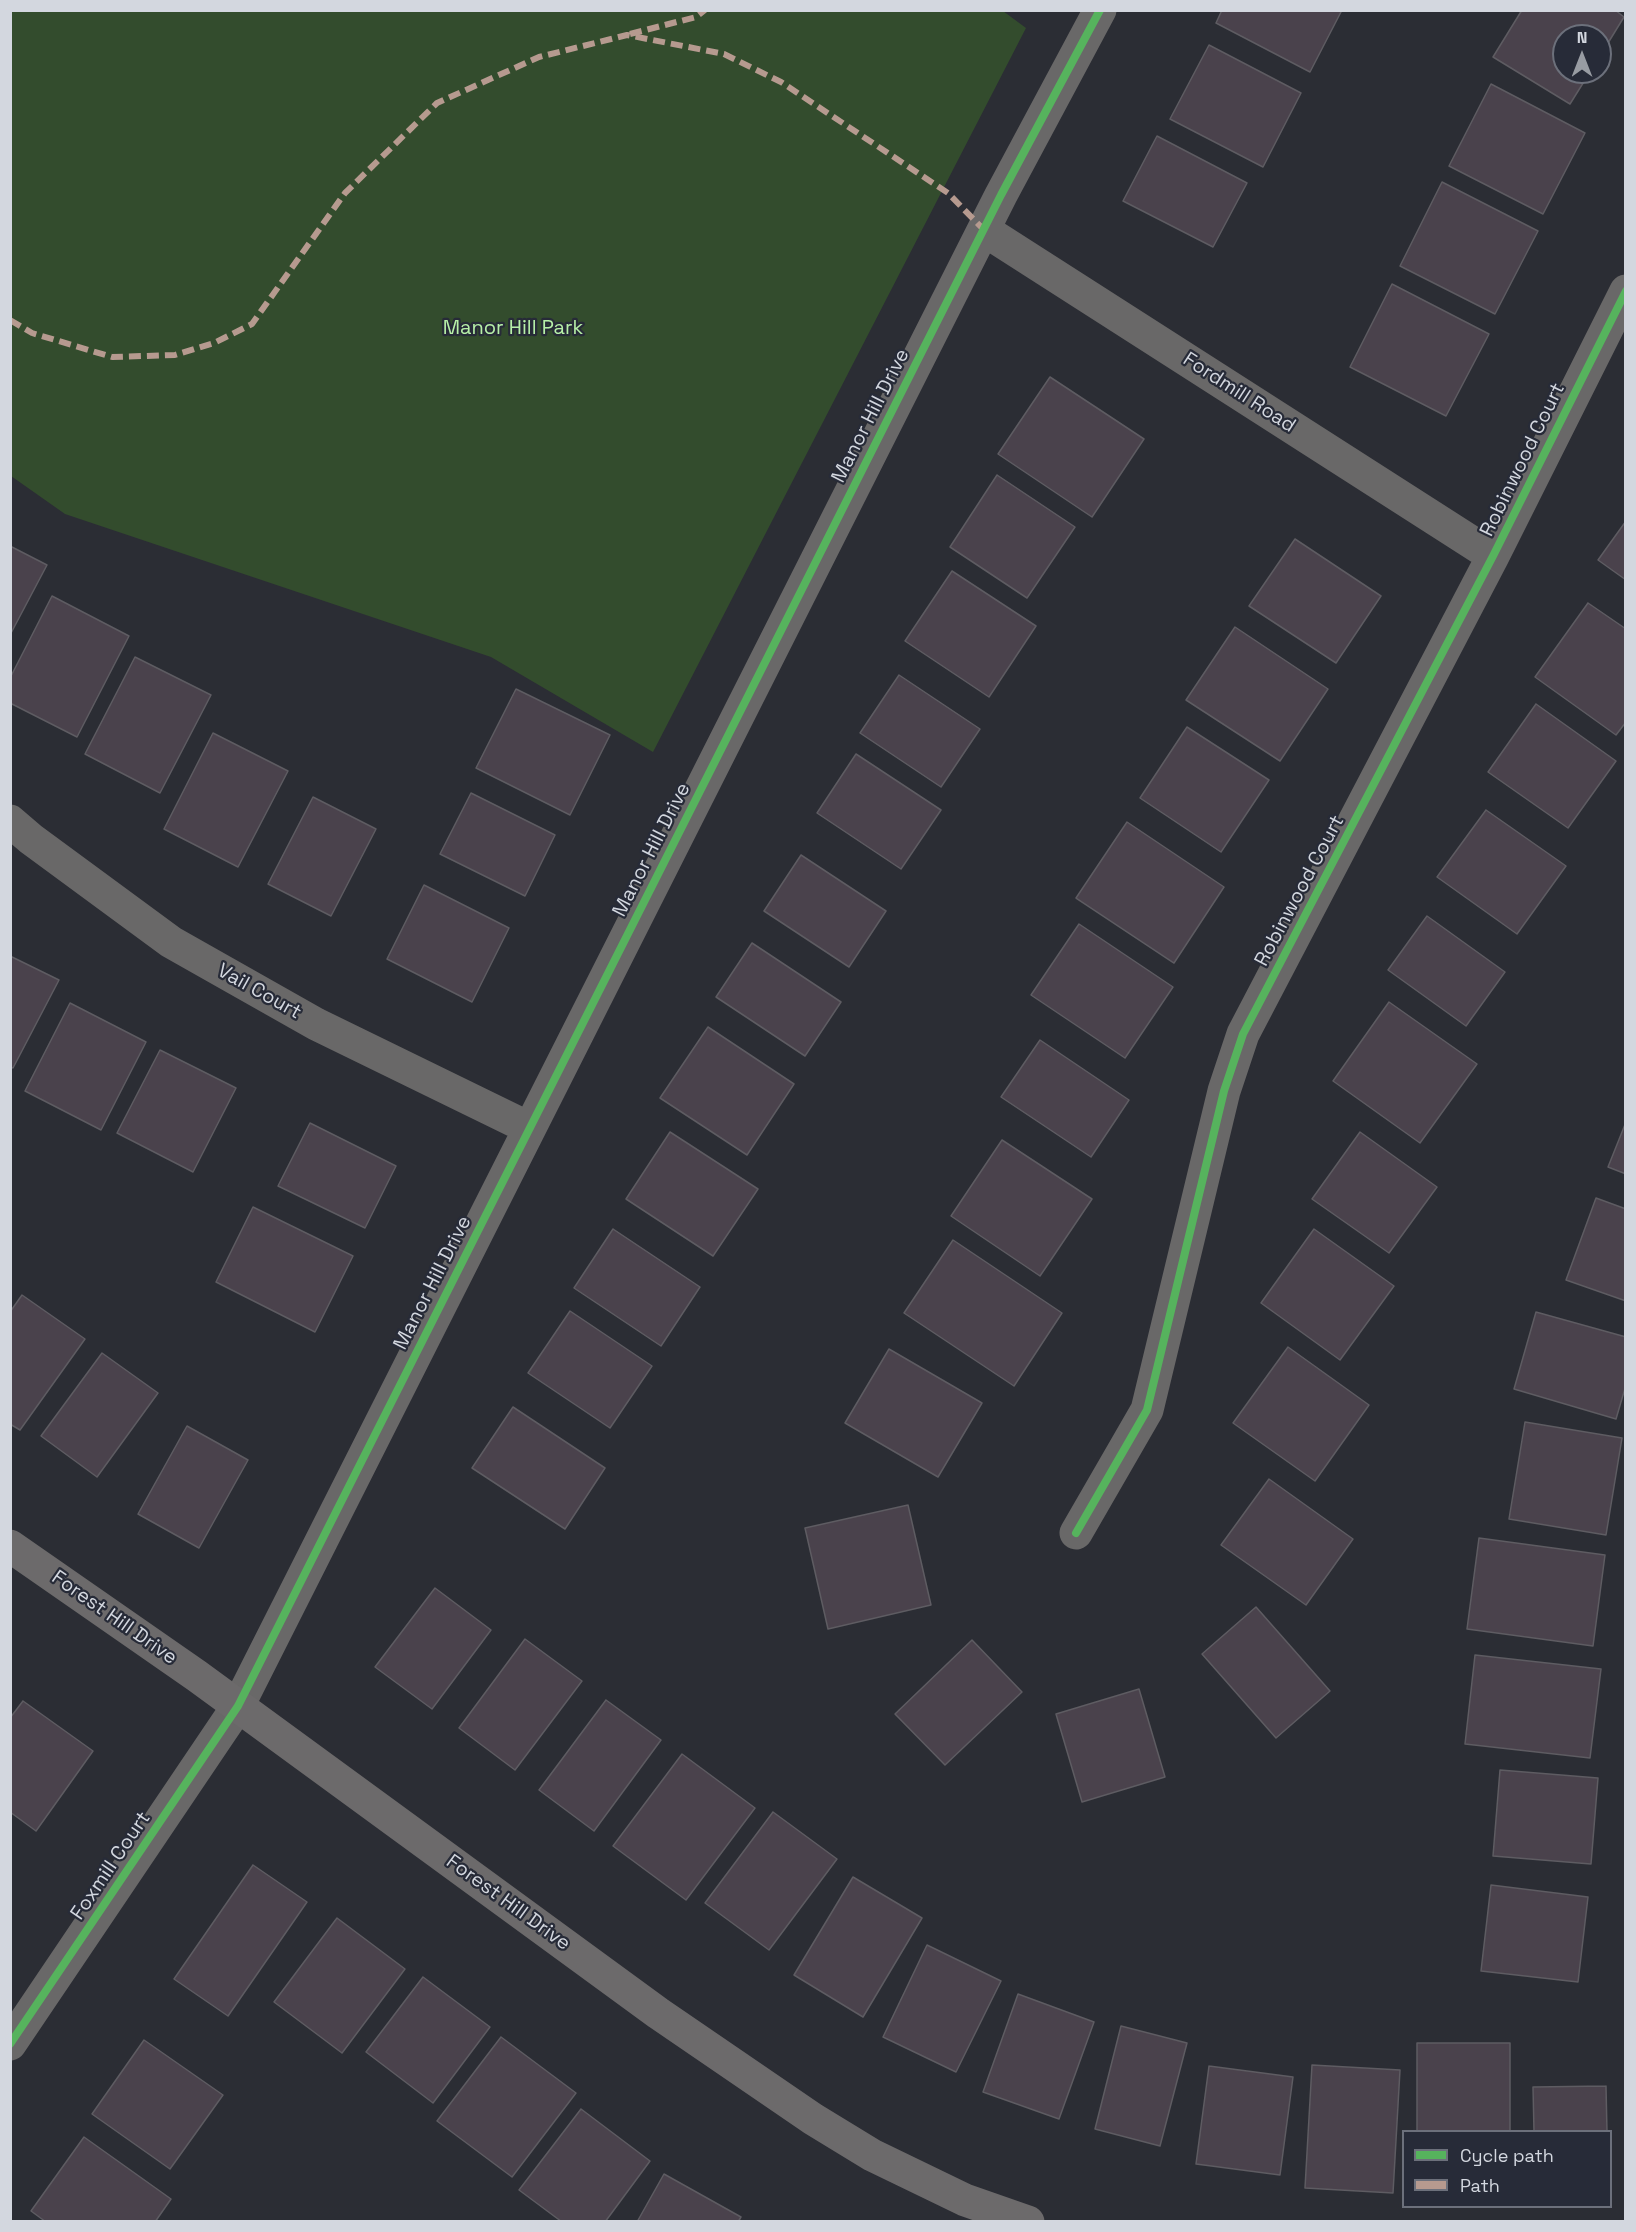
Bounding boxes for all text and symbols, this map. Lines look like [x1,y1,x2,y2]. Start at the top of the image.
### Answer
north arrow [1552,24,1612,84]
text: N [1577,27,1587,48]
park label: Manor Hill Park [443,317,583,341]
street label: Manor Hill Drive [827,345,915,487]
street label: Fordmill Road [1178,348,1300,438]
street label: Robinwood Court [1475,379,1571,541]
street label: Manor Hill Drive [608,779,696,921]
street label: Robinwood Court [1250,811,1350,971]
street label: Vail Court [213,959,305,1025]
street label: Manor Hill Drive [389,1212,477,1354]
street label: Forest Hill Drive [47,1566,181,1670]
street label: Foxmill Court [66,1807,156,1925]
street label: Forest Hill Drive [441,1850,575,1956]
legend [1402,2130,1612,2208]
text: Cycle path [1460,2144,1554,2167]
text: Path [1460,2174,1500,2197]

